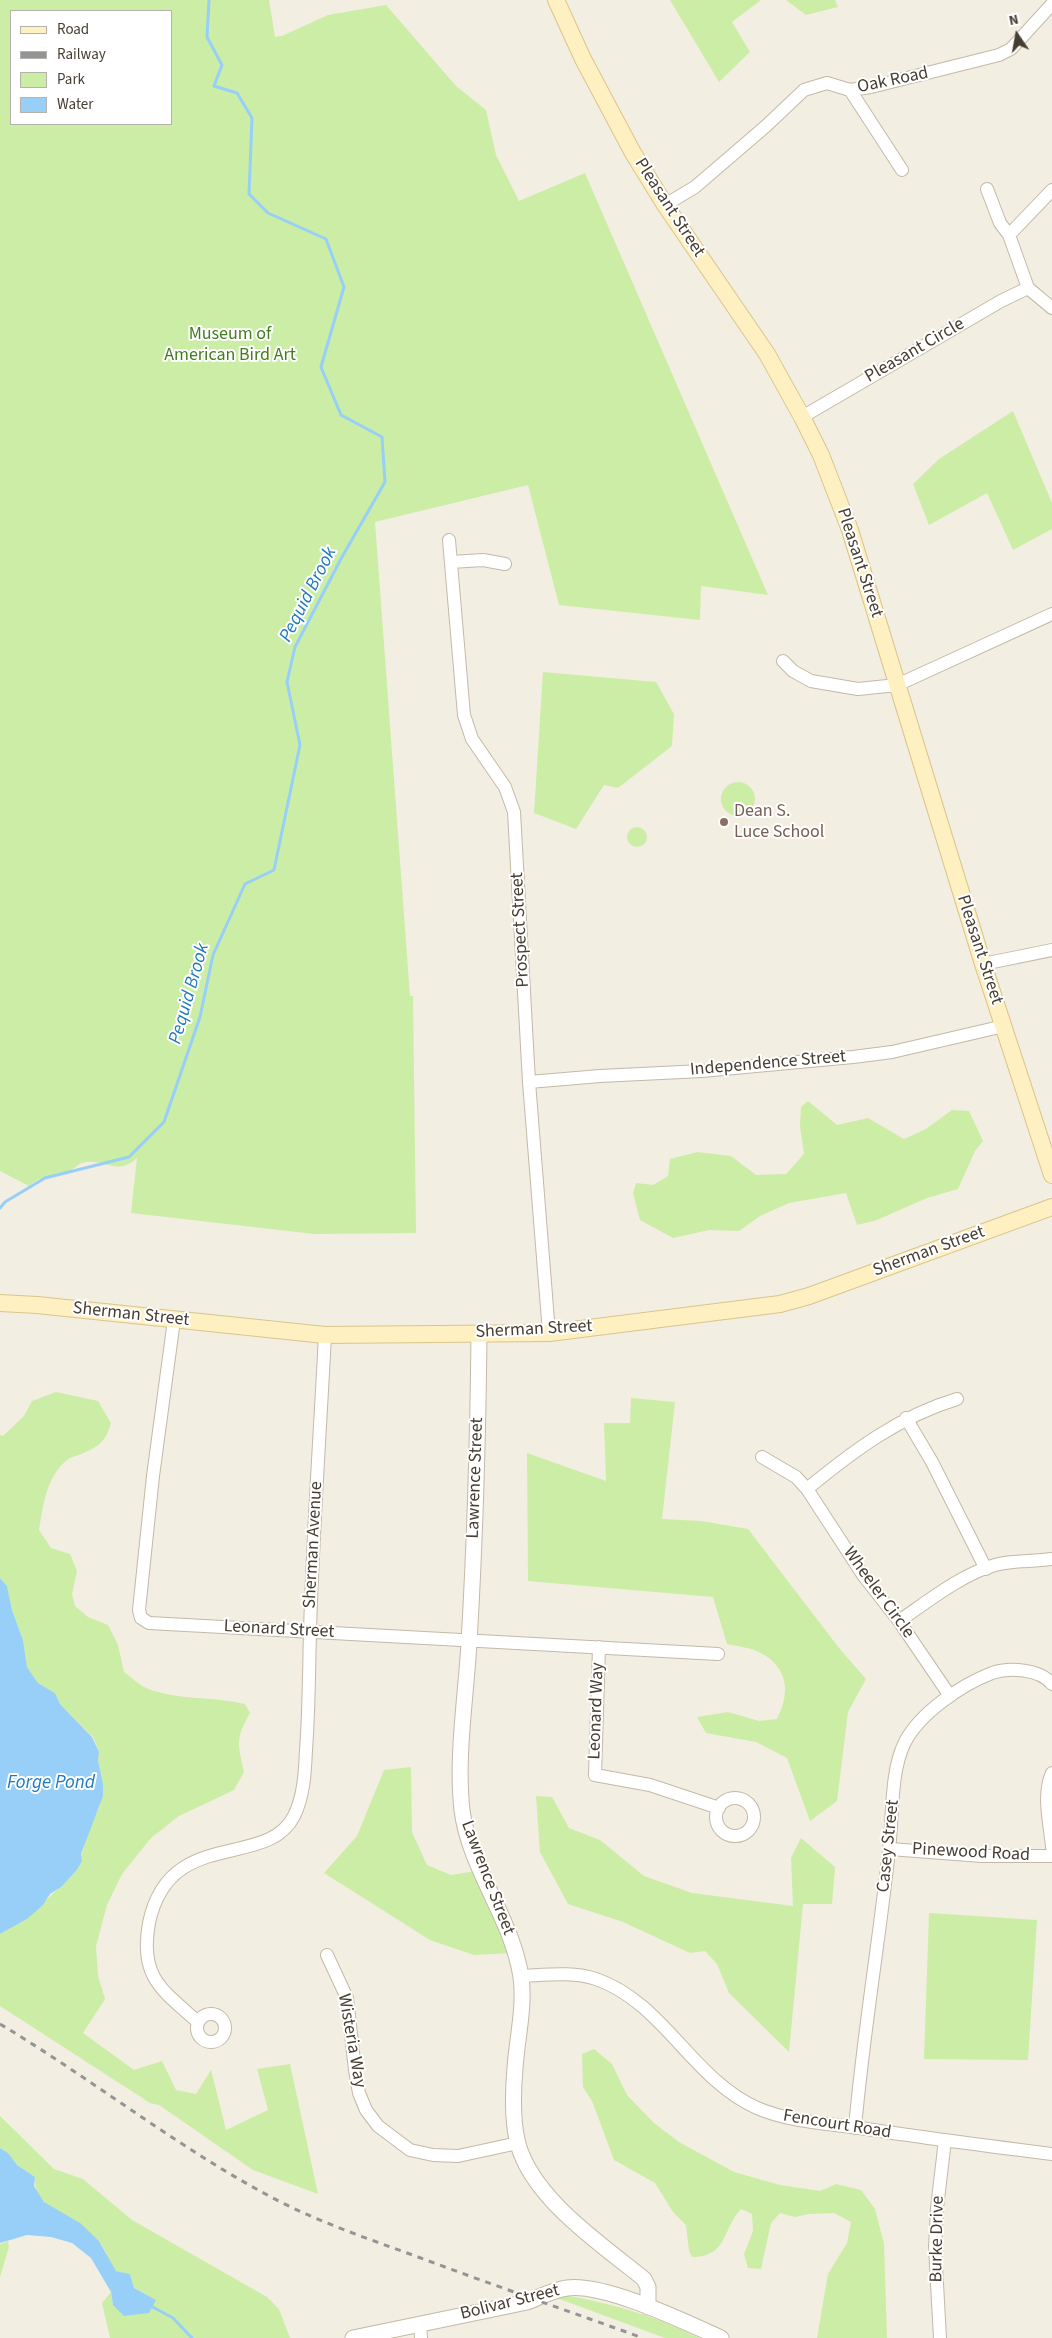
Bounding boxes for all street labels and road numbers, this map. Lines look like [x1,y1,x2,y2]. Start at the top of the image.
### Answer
street label: Oak Road [855,63,931,99]
street label: Pleasant Street [629,154,709,262]
street label: Pleasant Circle [861,314,969,388]
street label: Pleasant Street [831,506,887,620]
street label: Prospect Street [507,872,535,988]
street label: Pleasant Street [951,893,1007,1007]
street label: Independence Street [689,1046,847,1082]
street label: Sherman Street [870,1222,988,1282]
street label: Sherman Street [72,1298,190,1332]
street label: Sherman Street [475,1316,593,1344]
street label: Lawrence Street [463,1417,489,1539]
street label: Sherman Avenue [300,1481,328,1609]
street label: Wheeler Circle [838,1543,918,1643]
street label: Leonard Street [223,1616,335,1644]
street label: Leonard Way [585,1662,609,1760]
street label: Casey Street [873,1799,905,1893]
street label: Lawrence Street [455,1818,519,1938]
street label: Pinewood Road [911,1839,1031,1867]
street label: Wisteria Way [332,1992,370,2090]
street label: Fencourt Road [781,2106,893,2144]
street label: Burke Drive [926,2195,950,2283]
street label: Bolivar Street [458,2280,562,2326]

